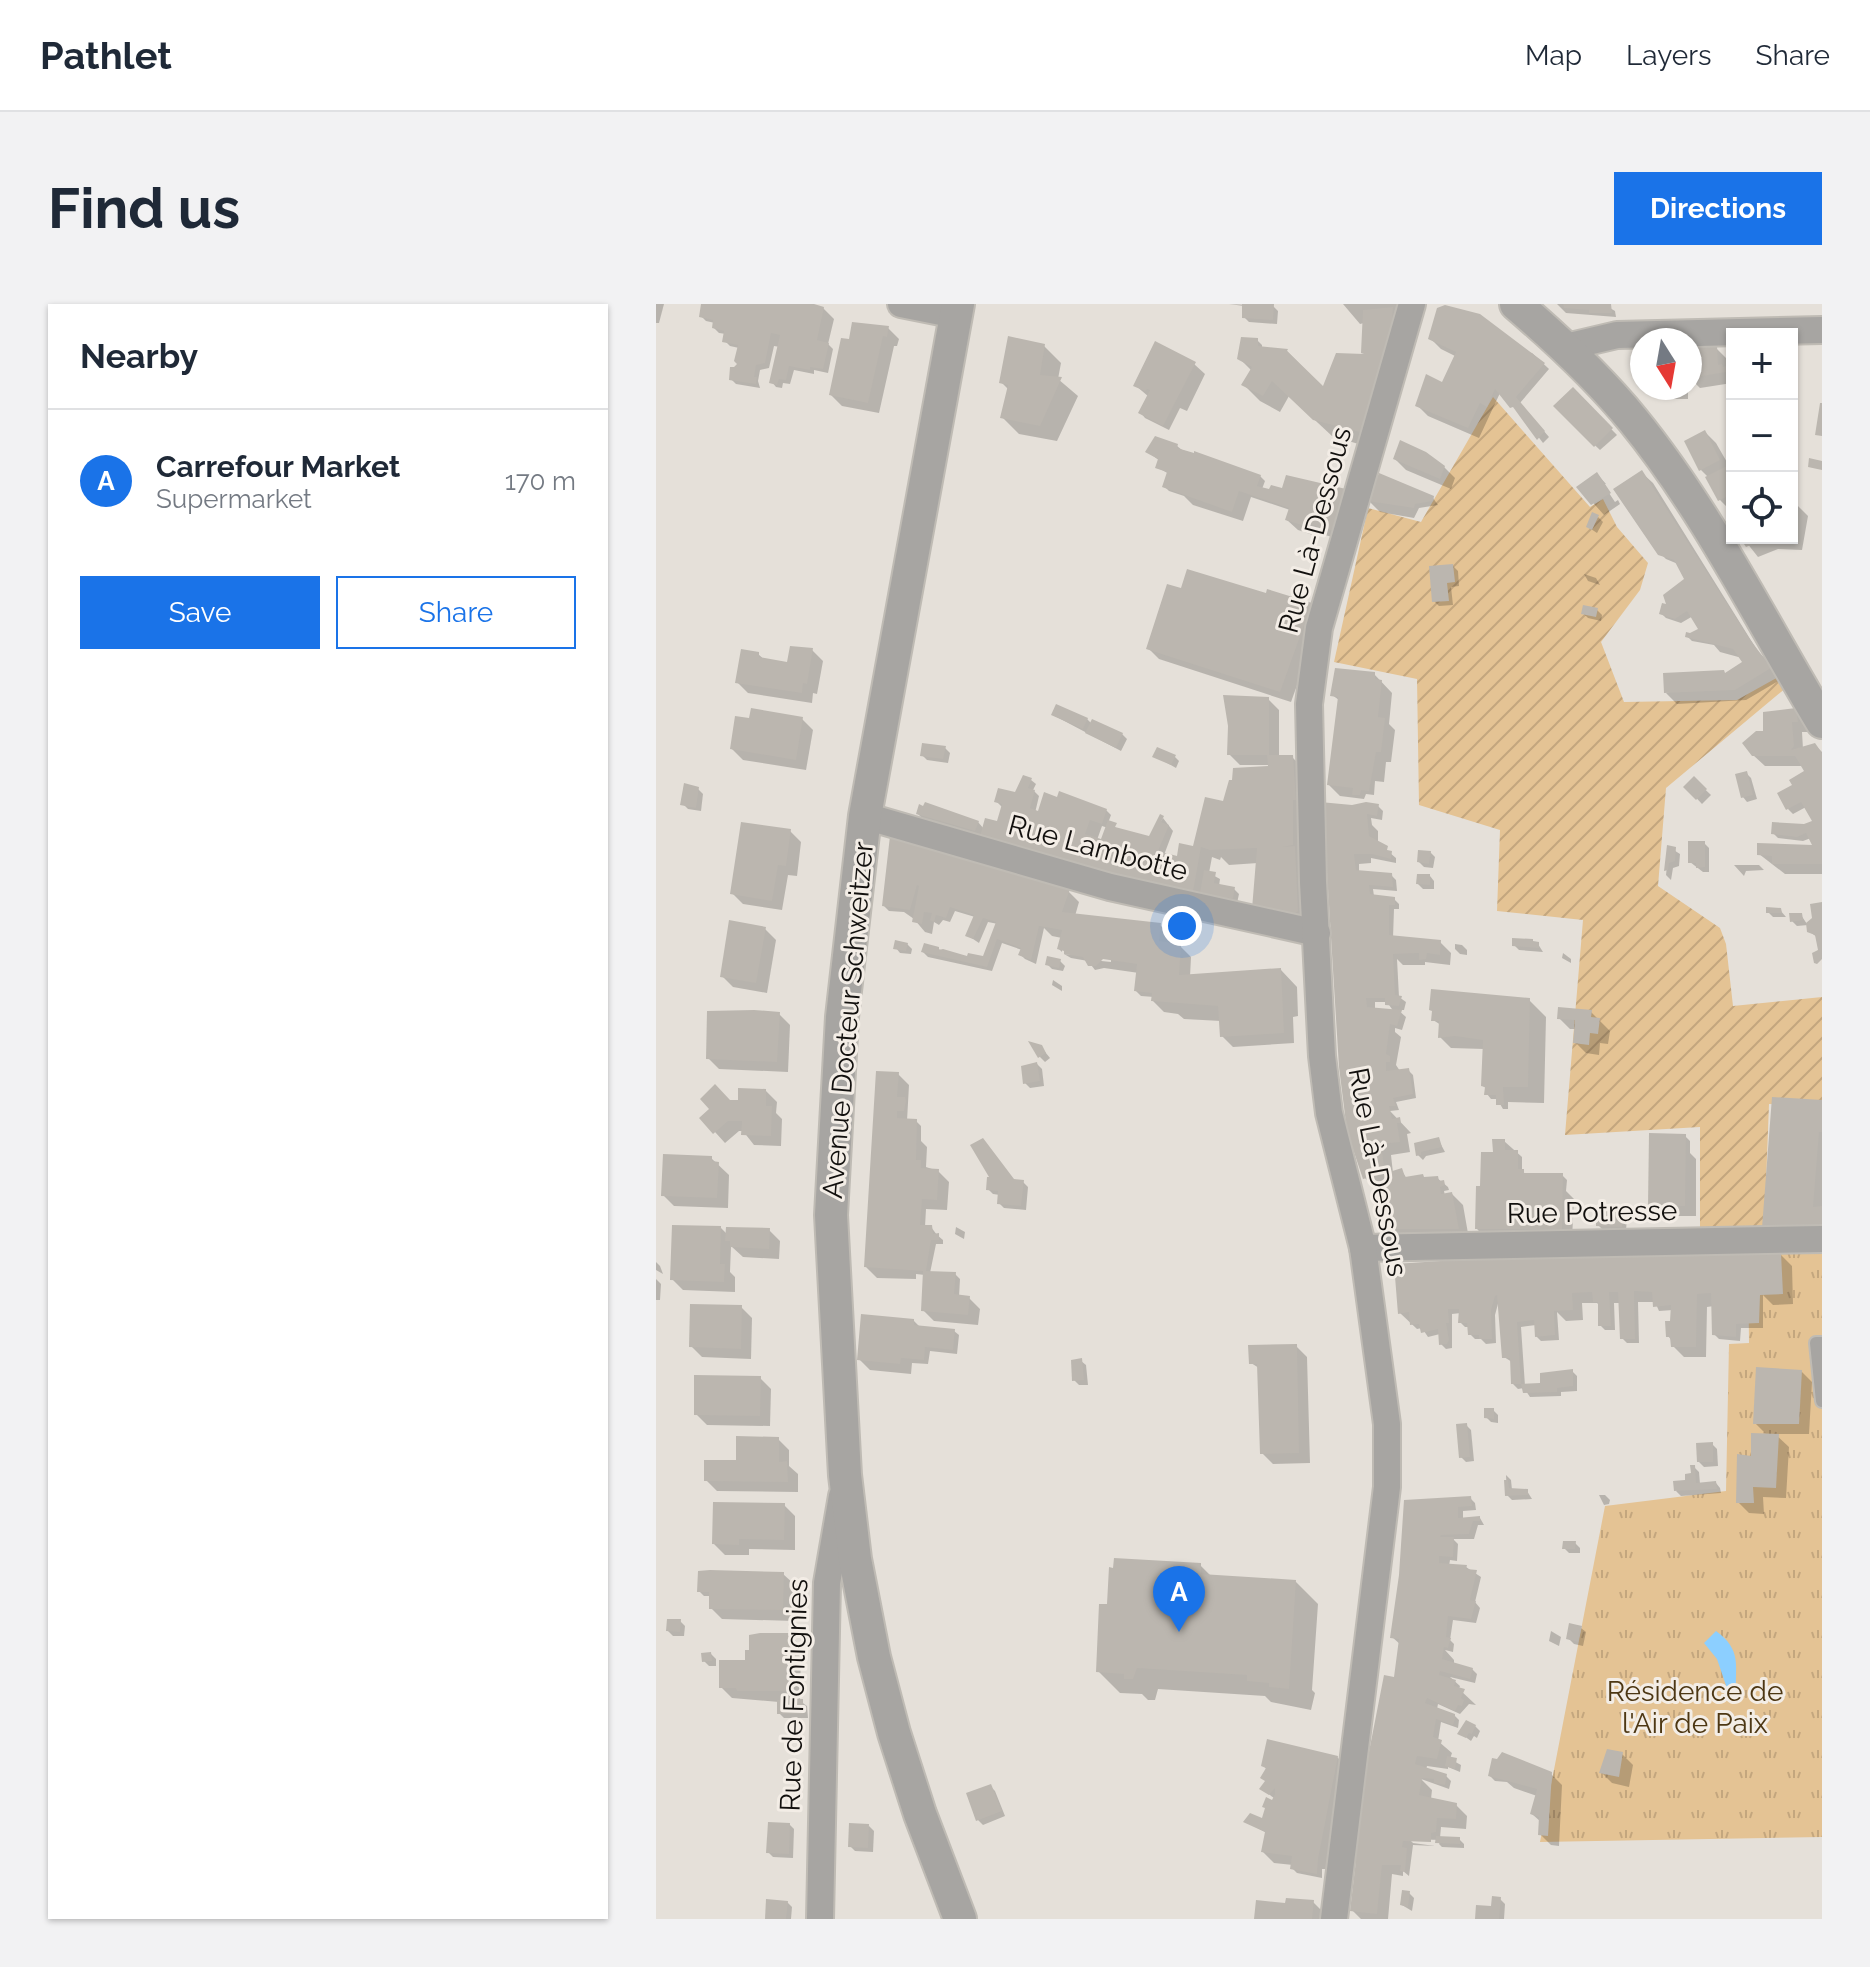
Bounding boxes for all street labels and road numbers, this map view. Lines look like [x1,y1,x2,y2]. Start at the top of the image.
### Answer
street label: Rue Là-Dessous [1272,423,1358,637]
street label: Rue Lambotte [1005,808,1191,888]
street label: Avenue Docteur Schweitzer [816,840,880,1200]
street label: Rue Là-Dessous [1342,1065,1414,1279]
street label: Rue Potresse [1506,1194,1678,1230]
street label: Rue de Fontignies [773,1578,815,1812]

